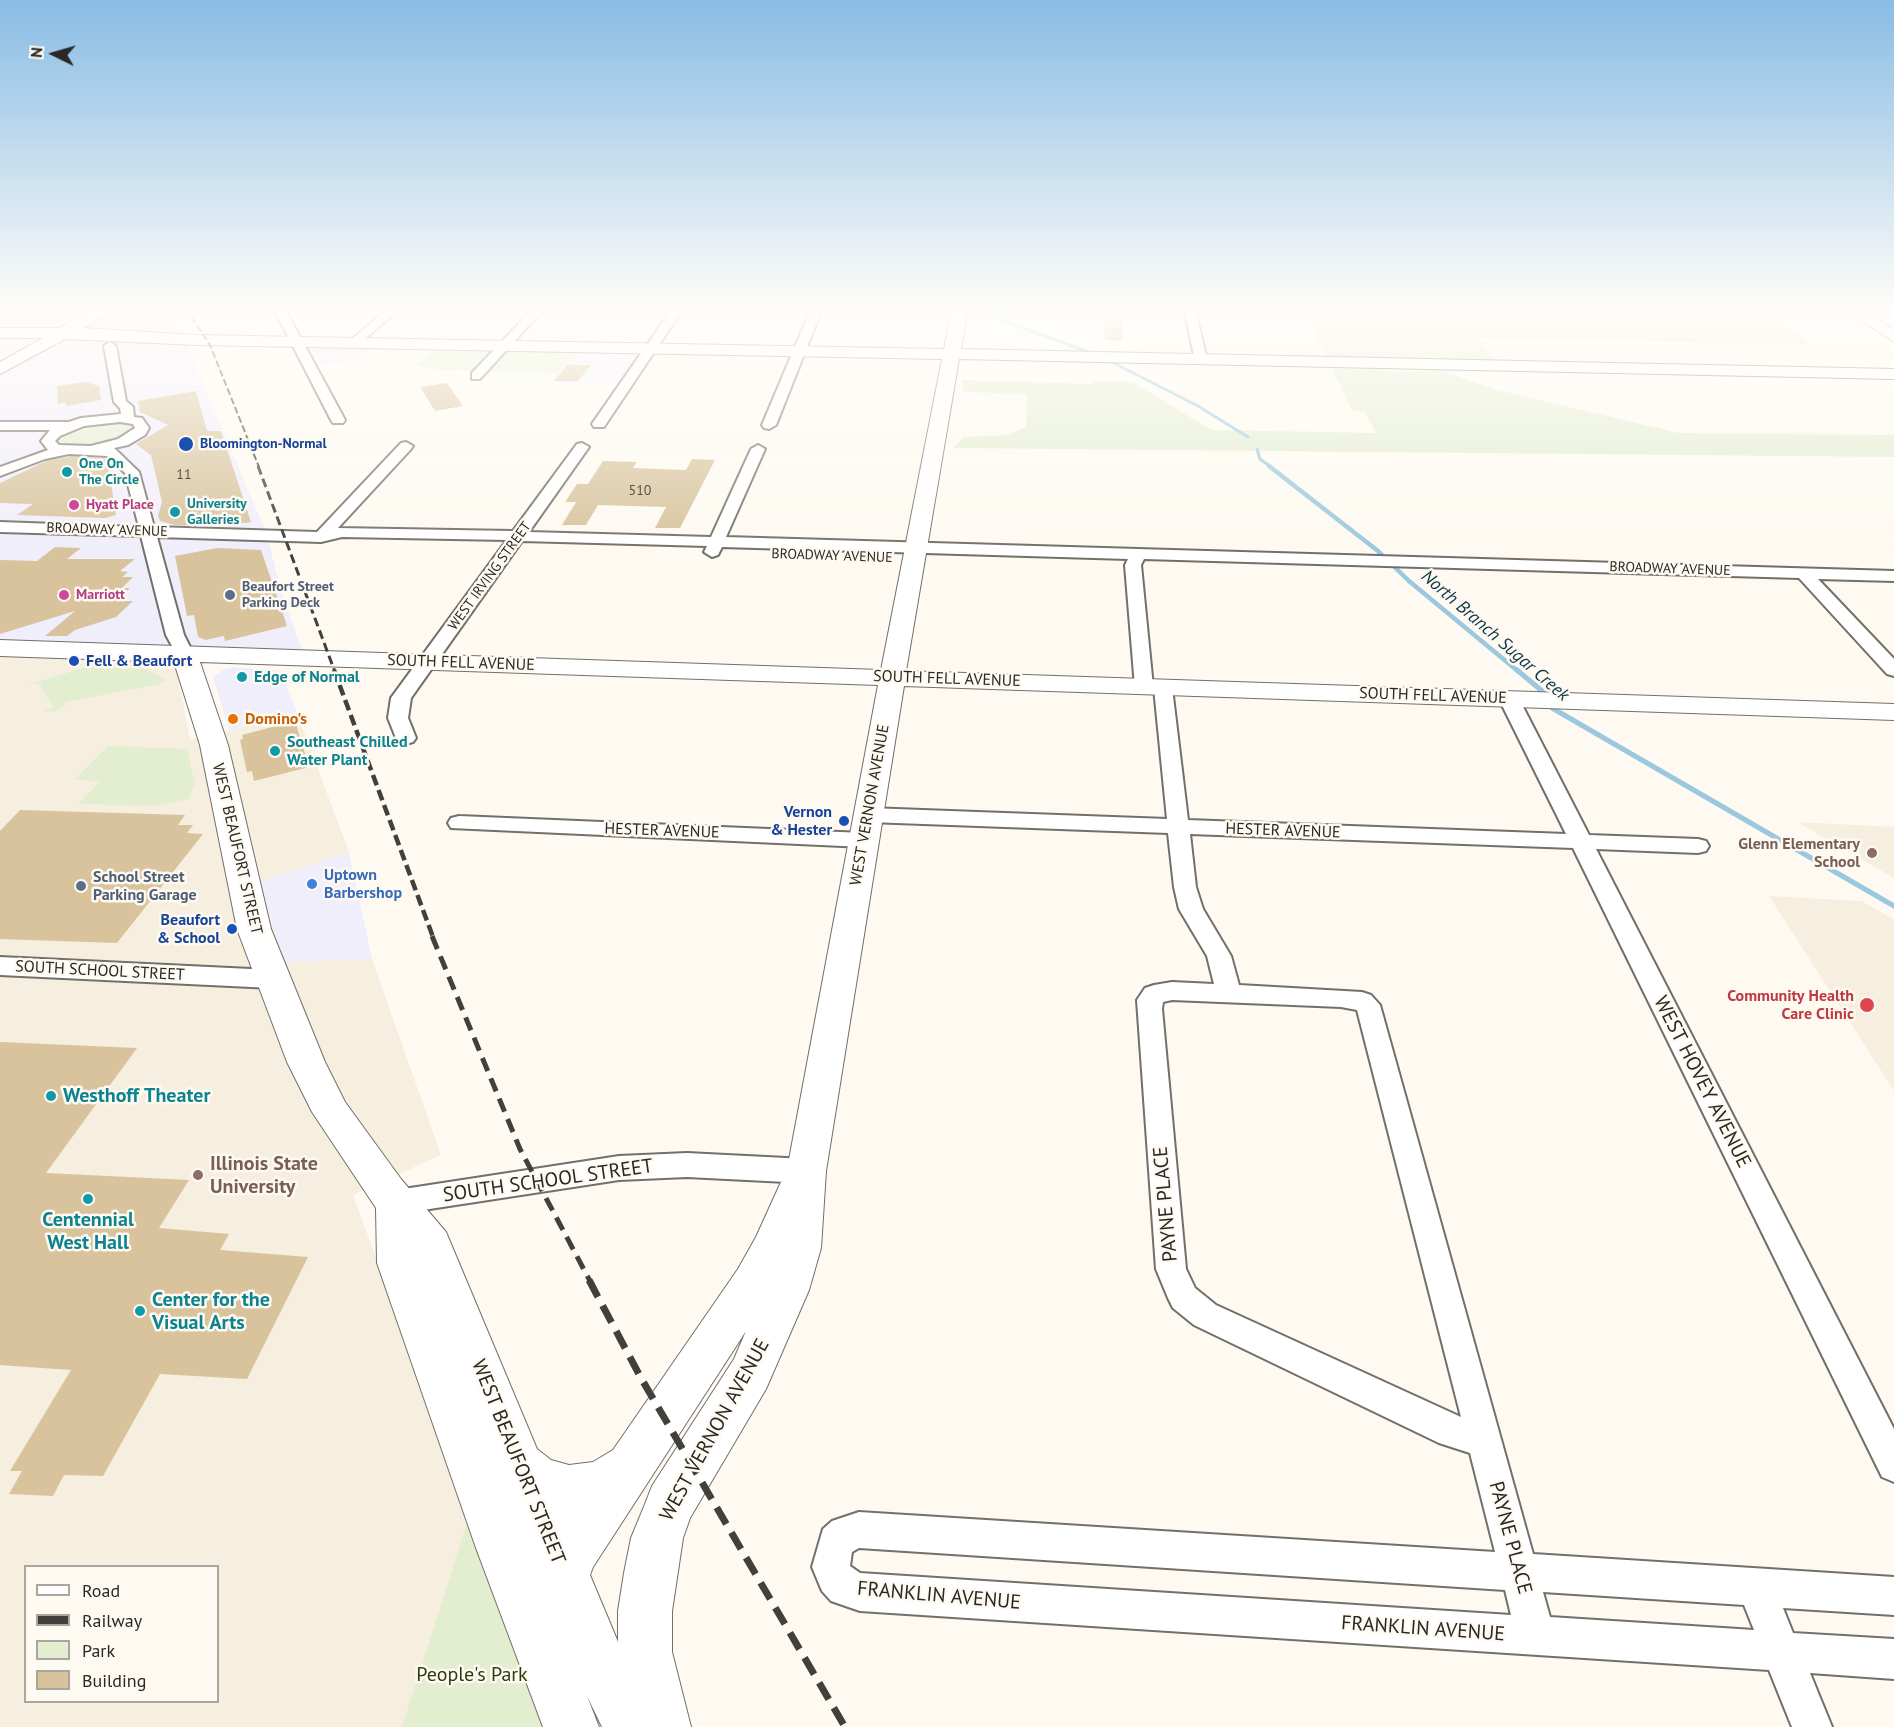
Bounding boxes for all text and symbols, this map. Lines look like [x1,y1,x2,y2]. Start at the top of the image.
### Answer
north arrow [24,24,84,84]
text: N [26,46,46,59]
marker: Bloomington-Normal [177,435,195,453]
place label: Bloomington-Normal [200,436,327,452]
place label: One On The Circle [79,456,139,488]
marker: One On The Circle [60,465,74,479]
house number: 11 [176,467,192,483]
house number: 510 [629,483,651,499]
place label: University Galleries [187,496,247,528]
place label: Hyatt Place [86,497,154,513]
marker: Hyatt Place [67,498,81,512]
marker: University Galleries [168,505,182,519]
street label: BROADWAY AVENUE [46,519,168,541]
street label: WEST IRVING STREET [445,519,535,633]
street label: BROADWAY AVENUE [771,545,893,567]
street label: BROADWAY AVENUE [1609,558,1731,580]
water label: North Branch Sugar Creek [1417,566,1573,706]
place label: Beaufort Street Parking Deck [242,579,334,612]
place label: Marriott [76,587,125,603]
marker: Marriott [57,588,71,602]
marker: Beaufort Street Parking Deck [223,588,237,602]
place label: Fell & Beaufort [86,651,192,671]
street label: SOUTH FELL AVENUE [387,651,535,675]
marker: Fell & Beaufort [67,654,81,668]
place label: Edge of Normal [254,667,360,687]
street label: SOUTH FELL AVENUE [873,667,1021,691]
marker: Edge of Normal [235,670,249,684]
street label: SOUTH FELL AVENUE [1359,684,1507,708]
place label: Domino's [245,709,307,729]
marker: Domino's [226,712,240,726]
street label: WEST VERNON AVENUE [846,723,894,887]
place label: Southeast Chilled Water Plant [287,732,408,770]
marker: Southeast Chilled Water Plant [268,744,282,758]
street label: WEST BEAUFORT STREET [208,762,266,936]
place label: Vernon & Hester [770,802,832,840]
marker: Vernon & Hester [837,814,851,828]
street label: HESTER AVENUE [604,819,720,843]
street label: HESTER AVENUE [1225,819,1341,843]
place label: Glenn Elementary School [1738,834,1860,872]
marker: Glenn Elementary School [1865,846,1879,860]
place label: Uptown Barbershop [324,865,402,903]
place label: School Street Parking Garage [93,867,197,905]
marker: Uptown Barbershop [305,877,319,891]
marker: School Street Parking Garage [74,879,88,893]
place label: Beaufort & School [157,910,220,948]
marker: Beaufort & School [225,922,239,936]
street label: SOUTH SCHOOL STREET [15,957,185,985]
place label: Community Health Care Clinic [1727,986,1854,1024]
street label: WEST HOVEY AVENUE [1648,992,1756,1172]
marker: Community Health Care Clinic [1858,996,1876,1014]
place label: Westhoff Theater [63,1084,210,1108]
marker: Westhoff Theater [44,1089,58,1103]
street label: PAYNE PLACE [1149,1145,1183,1263]
place label: Illinois State University [210,1152,318,1199]
street label: SOUTH SCHOOL STREET [441,1154,655,1208]
marker: Illinois State University [191,1168,205,1182]
marker: Centennial West Hall [81,1192,95,1206]
place label: Centennial West Hall [42,1208,134,1255]
place label: Center for the Visual Arts [152,1288,270,1335]
marker: Center for the Visual Arts [133,1304,147,1318]
street label: WEST VERNON AVENUE [655,1335,775,1525]
street label: WEST BEAUFORT STREET [466,1356,570,1568]
street label: PAYNE PLACE [1483,1479,1537,1597]
legend [24,1565,219,1703]
street label: FRANKLIN AVENUE [856,1577,1022,1615]
text: Road [82,1579,120,1602]
text: Railway [82,1609,142,1632]
street label: FRANKLIN AVENUE [1340,1611,1506,1647]
text: Park [82,1639,115,1662]
park label: People's Park [416,1663,528,1687]
text: Building [82,1669,146,1692]

